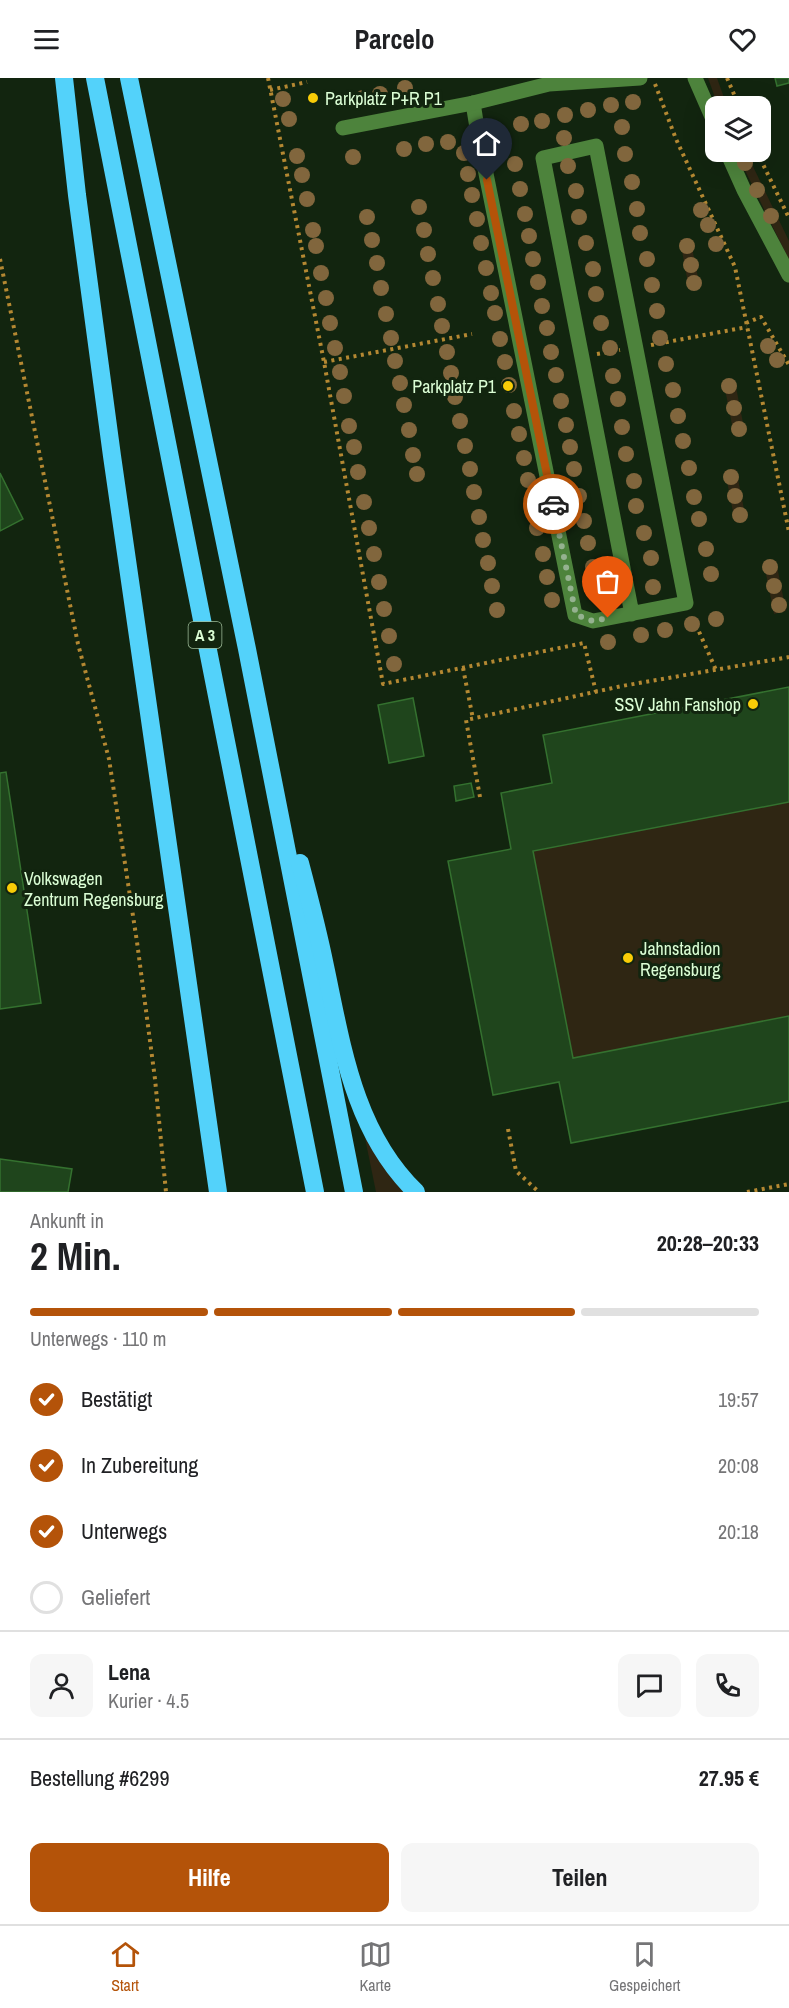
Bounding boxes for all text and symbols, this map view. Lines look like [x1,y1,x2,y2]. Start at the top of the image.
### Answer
text: Parcelo [354,21,435,57]
icon: menu [30,23,63,56]
icon: heart [726,23,759,56]
place label: Parkplatz P+R P1 [325,86,443,111]
marker: Parkplatz P+R P1 [306,91,320,105]
map controls [705,96,771,162]
button: layers [705,96,771,162]
pin [461,118,512,180]
icon: home [470,127,503,160]
place label: Parkplatz P1 [412,374,497,399]
marker: Parkplatz P1 [501,379,515,393]
courier [523,474,583,534]
icon: car [537,488,570,521]
pin [582,556,633,618]
icon: bag [591,565,624,598]
road number: A 3 [188,622,222,648]
place label: SSV Jahn Fanshop [615,692,741,717]
marker: SSV Jahn Fanshop [746,697,760,711]
place label: Volkswagen Zentrum Regensburg [24,866,164,912]
marker: Volkswagen Zentrum Regensburg [5,881,19,895]
place label: Jahnstadion Regensburg [640,936,721,982]
marker: Jahnstadion Regensburg [621,951,635,965]
text: Ankunft in [30,1207,104,1234]
text: 20:28–20:33 [657,1228,759,1258]
text: 2 Min. [30,1230,121,1282]
text: Unterwegs · 110 m [30,1325,166,1352]
icon: check [30,1383,63,1416]
text: Bestätigt [81,1384,152,1414]
text: 19:57 [718,1386,759,1413]
icon: check [30,1449,63,1482]
text: In Zubereitung [81,1450,198,1480]
text: 20:08 [718,1452,759,1479]
icon: check [30,1515,63,1548]
text: Unterwegs [81,1516,167,1546]
text: 20:18 [718,1518,759,1545]
text: Geliefert [81,1582,150,1612]
button: person [30,1654,93,1717]
button: chat [618,1654,681,1717]
button: phone [696,1654,759,1717]
text: Lena [108,1657,150,1687]
text: Kurier · 4.5 [108,1687,189,1714]
text: Bestellung #6299 [30,1763,169,1793]
text: 27.95 € [699,1763,759,1793]
button: Hilfe [30,1843,389,1912]
button: Teilen [401,1843,759,1912]
tab: Start [109,1938,142,1996]
tab: Karte [359,1938,392,1996]
tab: Gespeichert [609,1938,680,1996]

